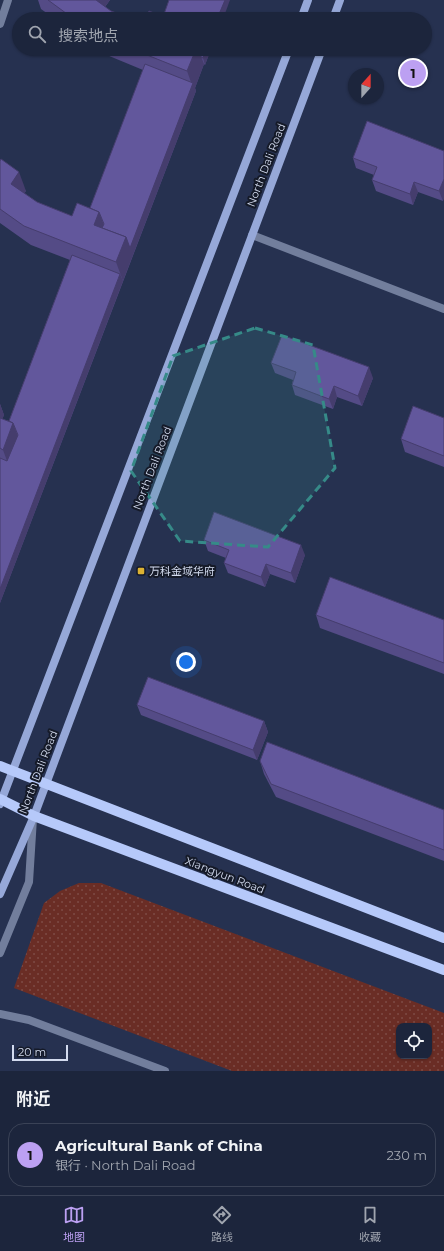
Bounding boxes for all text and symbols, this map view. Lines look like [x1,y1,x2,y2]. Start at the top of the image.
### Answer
search box [12,12,432,56]
icon: search [26,23,48,45]
text: 搜索地点 [58,26,118,45]
pin: 1 [400,58,426,88]
north arrow [348,68,384,104]
street label: North Dali Road [244,121,288,209]
street label: North Dali Road [130,424,174,512]
place label: 万科金域华府 [149,564,215,578]
marker: 万科金域华府 [136,566,146,576]
your location [176,652,196,672]
street label: North Dali Road [16,728,60,816]
street label: Xiangyun Road [183,853,267,897]
map controls [396,1023,432,1059]
button: locate [396,1023,432,1059]
scale bar [12,1043,68,1062]
text: 20 m [18,1045,46,1059]
text: 附近 [16,1089,50,1109]
text: Agricultural Bank of China [55,1136,263,1155]
text: 1 [27,1147,33,1163]
text: 230 m [386,1147,427,1163]
text: 银行 · North Dali Road [55,1157,196,1173]
tab: 地图 [63,1204,85,1244]
tab: 路线 [211,1204,233,1244]
tab: 收藏 [359,1204,381,1244]

